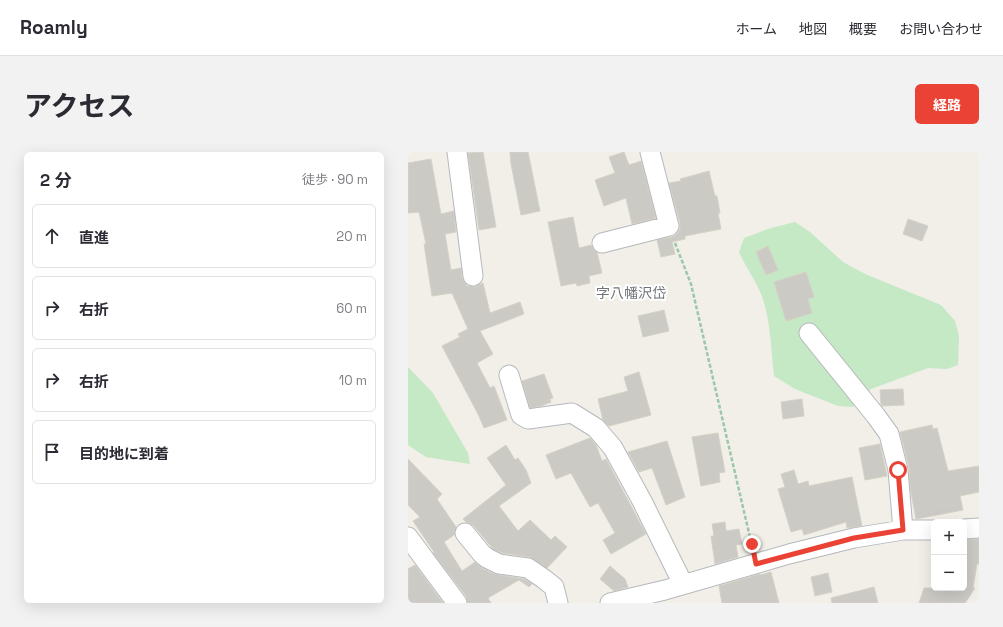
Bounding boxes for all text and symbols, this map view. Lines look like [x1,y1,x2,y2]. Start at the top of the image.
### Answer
text: Roamly [20,15,88,40]
text: ホーム [735,20,777,38]
text: 地図 [799,20,827,38]
text: 概要 [849,20,877,38]
text: お問い合わせ [899,20,983,38]
button: 経路 [915,84,979,124]
text: アクセス [24,88,135,124]
text: 2 分 [40,169,71,191]
text: 徒歩 · 90 m [302,171,368,188]
icon: ahead [41,225,63,247]
text: 直進 [79,228,109,247]
text: 20 m [336,228,367,245]
district label: 字八幡沢岱 [596,284,666,302]
icon: right [41,297,63,319]
text: 右折 [79,300,109,319]
text: 60 m [336,300,367,317]
icon: right [41,369,63,391]
text: 右折 [79,372,109,391]
text: 10 m [339,372,367,389]
icon: arrive [41,441,63,463]
text: 目的地に到着 [79,444,169,463]
route start [889,461,907,479]
map controls [931,519,967,591]
button: + [931,519,967,555]
route end [743,535,761,553]
button: − [931,555,967,591]

